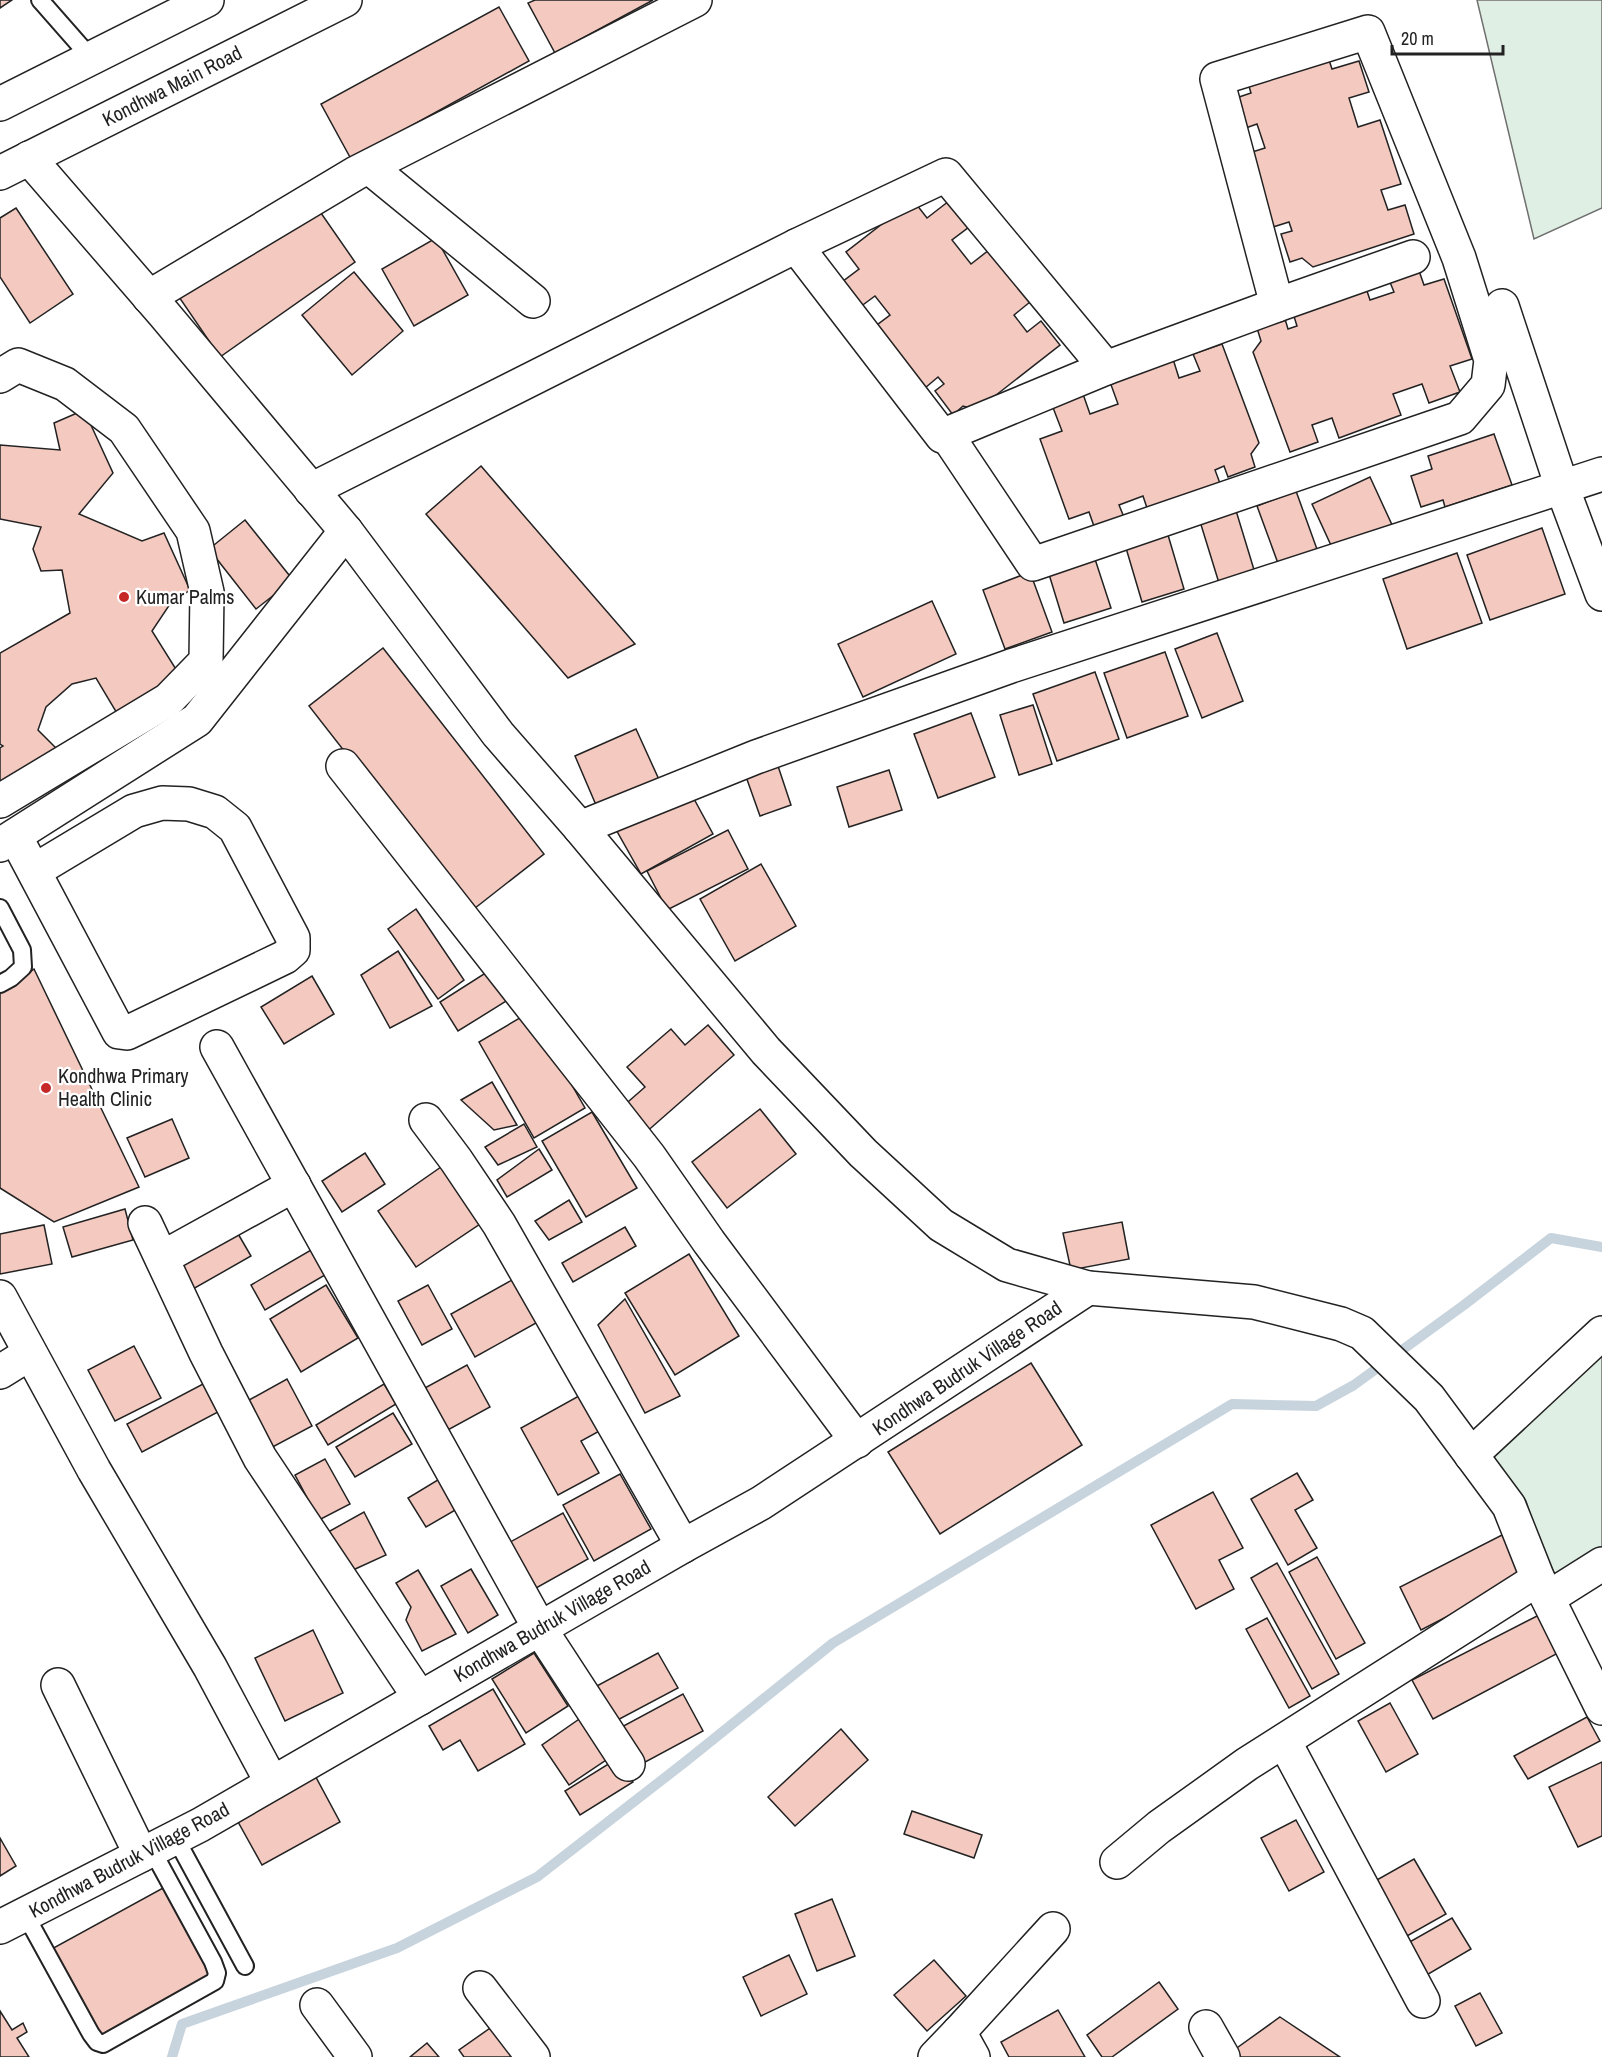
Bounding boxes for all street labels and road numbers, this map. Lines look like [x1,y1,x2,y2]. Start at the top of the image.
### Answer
street label: Kondhwa Main Road [97,39,246,132]
street label: Kondhwa Budruk Village Road [867,1294,1067,1441]
street label: Kondhwa Budruk Village Road [448,1553,655,1688]
street label: Kondhwa Budruk Village Road [24,1795,234,1924]

